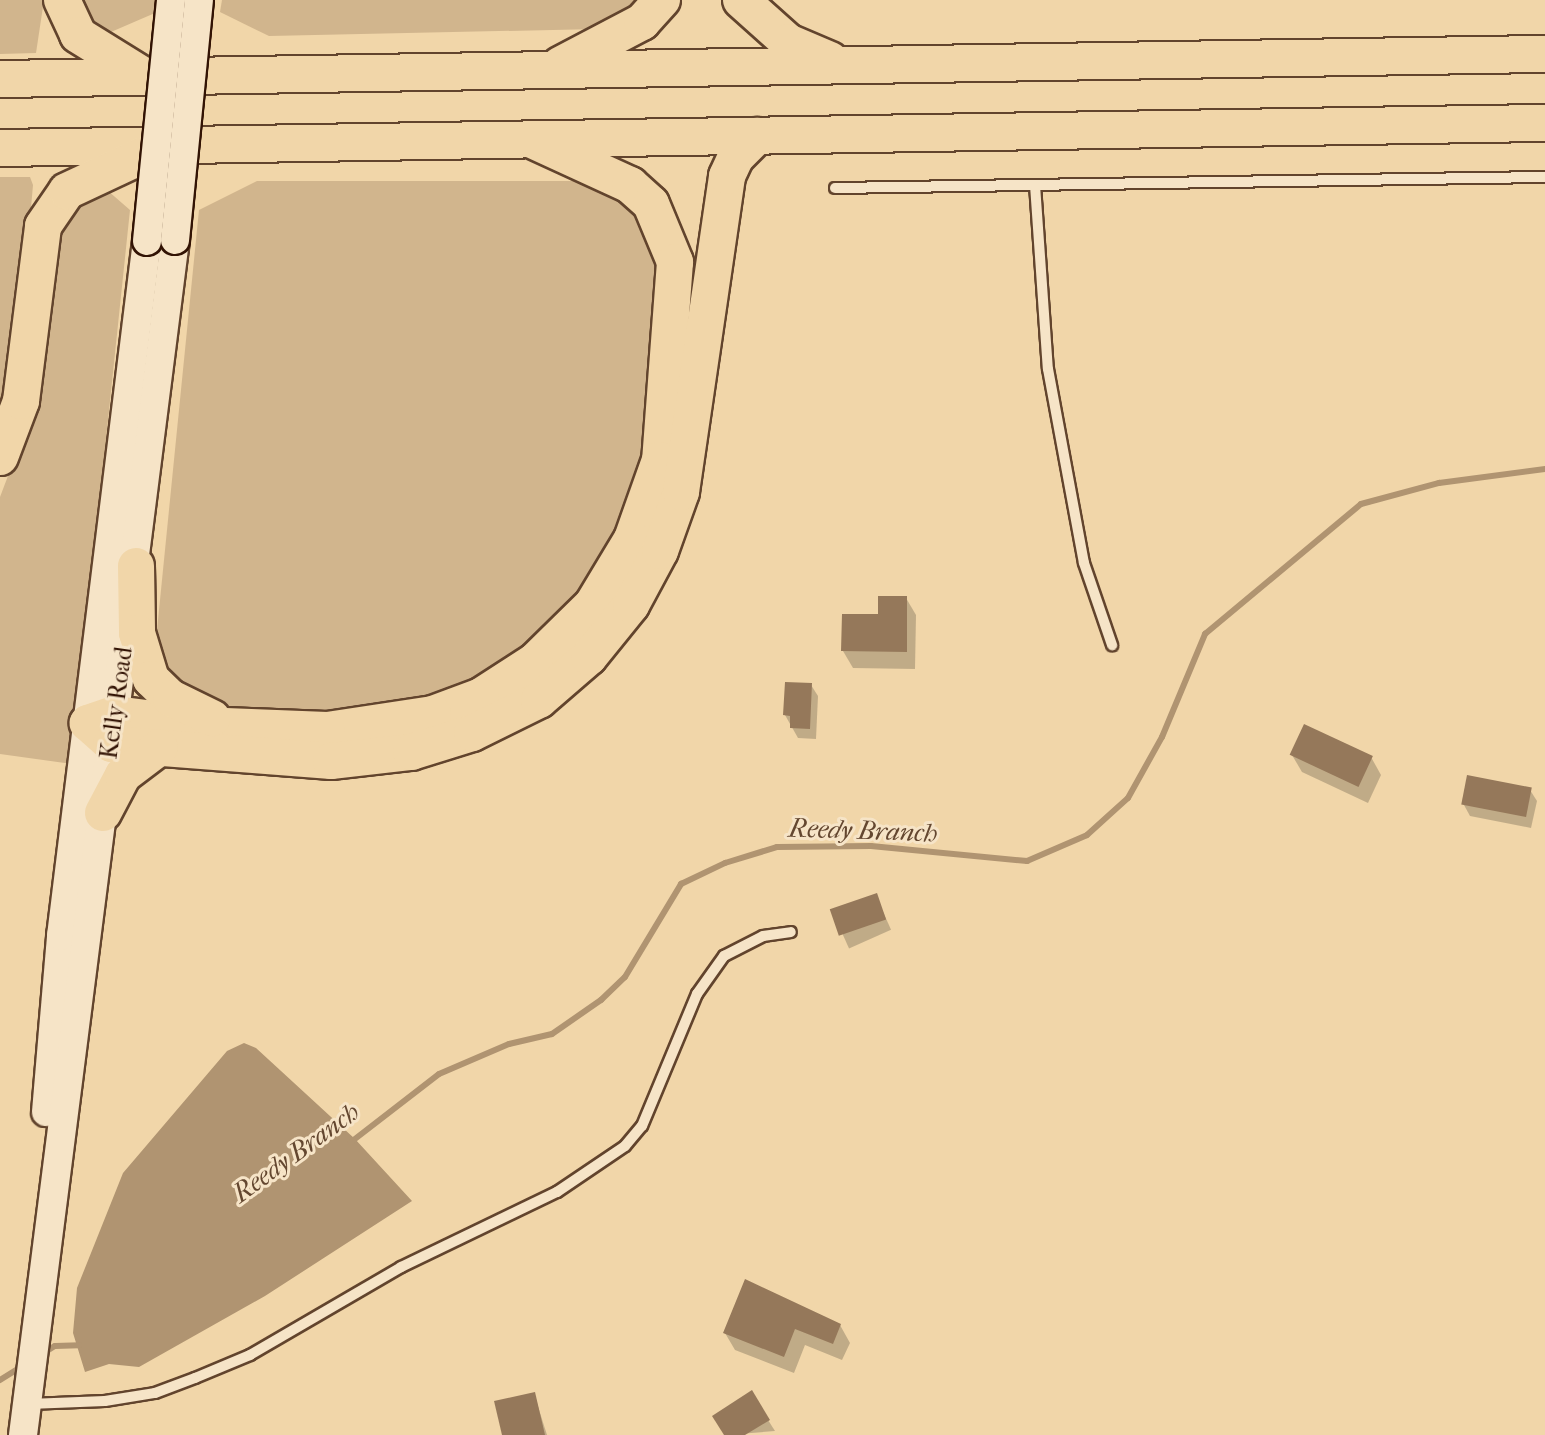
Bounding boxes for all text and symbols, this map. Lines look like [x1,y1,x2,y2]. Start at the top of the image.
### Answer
street label: Kelly Road [95,645,139,761]
water label: Reedy Branch [788,813,938,849]
water label: Reedy Branch [227,1097,365,1209]

